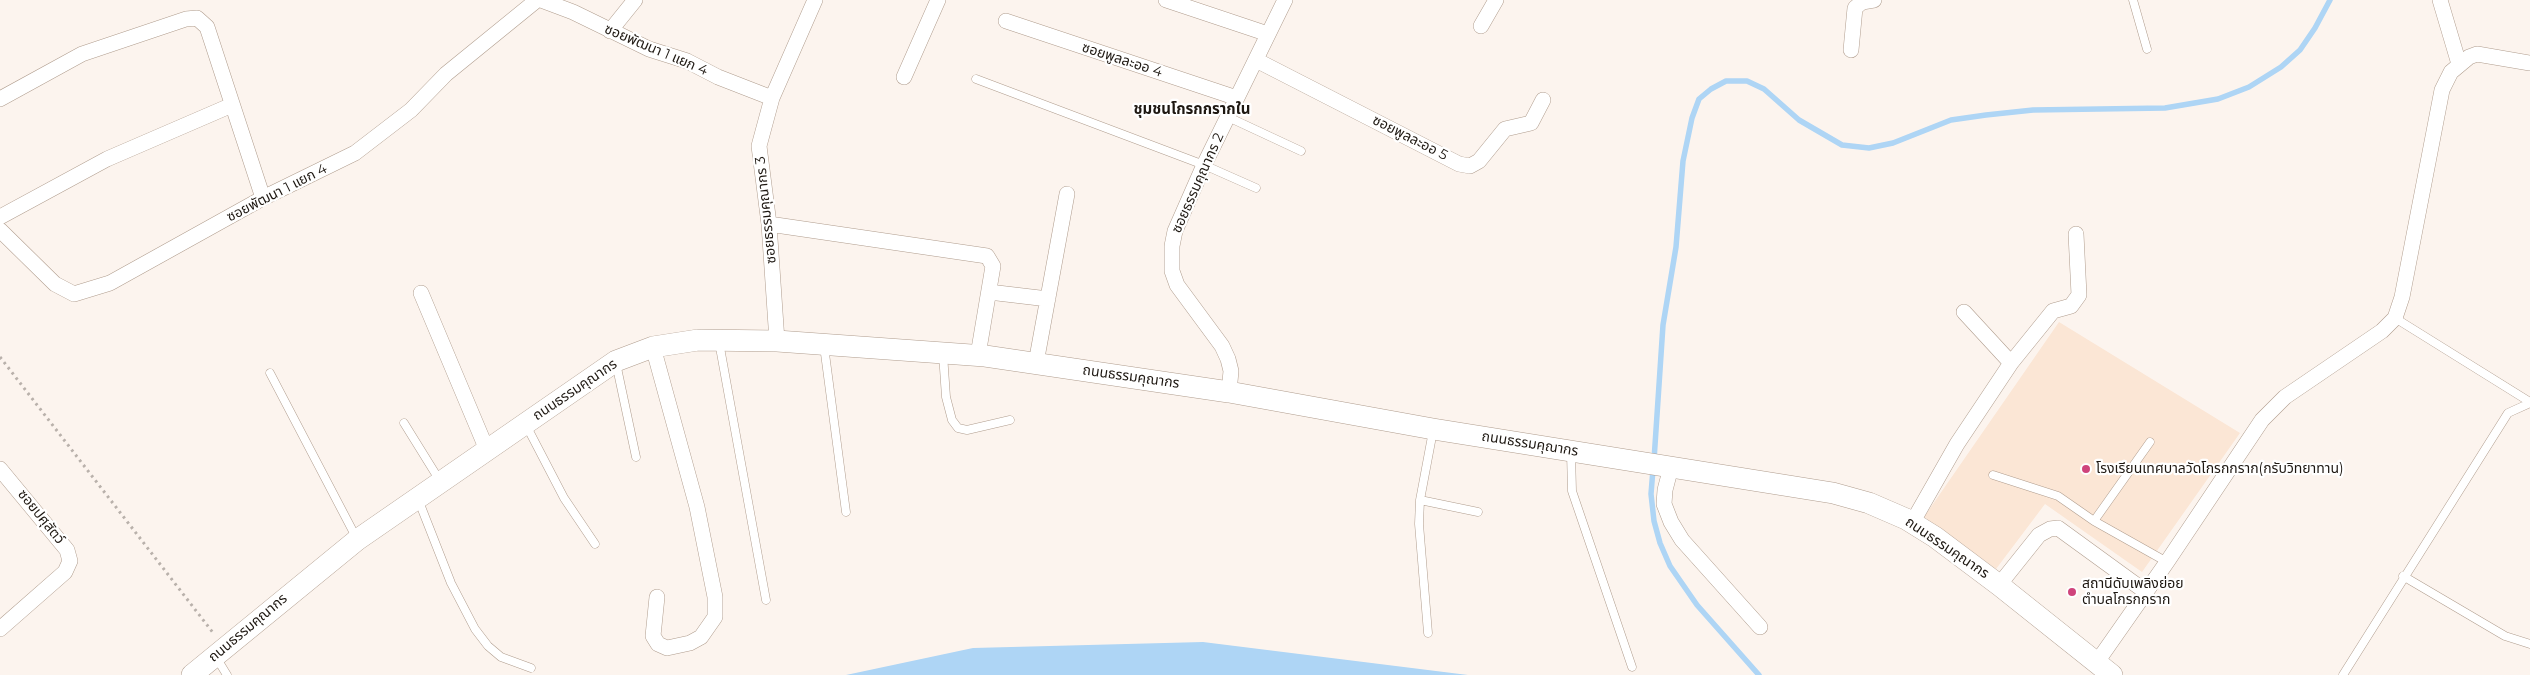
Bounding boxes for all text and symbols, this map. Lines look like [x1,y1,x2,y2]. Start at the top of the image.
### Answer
street label: ซอยพัฒนา 1 แยก 4 [602,21,710,79]
street label: ซอยพูลละออ 4 [1080,39,1164,81]
district label: ชุมชนโกรกกรากใน [1134,101,1250,119]
street label: ซอยพูลละออ 5 [1370,112,1450,164]
street label: ซอยธรรมคุณากร 2 [1168,130,1228,236]
street label: ซอยธรรมคุณากร 3 [752,156,780,264]
street label: ซอยพัฒนา 1 แยก 4 [224,160,330,226]
street label: ถนนธรรมคุณากร [530,356,620,424]
street label: ถนนธรรมคุณากร [1081,362,1181,392]
street label: ถนนธรรมคุณากร [1480,428,1580,460]
place label: โรงเรียนเทศบาลวัดโกรกกราก(กรับวิทยาทาน) [2096,461,2344,477]
marker: โรงเรียนเทศบาลวัดโกรกกราก(กรับวิทยาทาน) [2080,463,2092,475]
street label: ซอยปศุสัตว์ [14,486,68,548]
street label: ถนนธรรมคุณากร [1902,514,1992,582]
place label: สถานีดับเพลิงย่อย ตำบลโกรกกราก [2082,576,2184,608]
marker: สถานีดับเพลิงย่อย ตำบลโกรกกราก [2066,586,2078,598]
street label: ถนนธรรมคุณากร [205,590,291,666]

